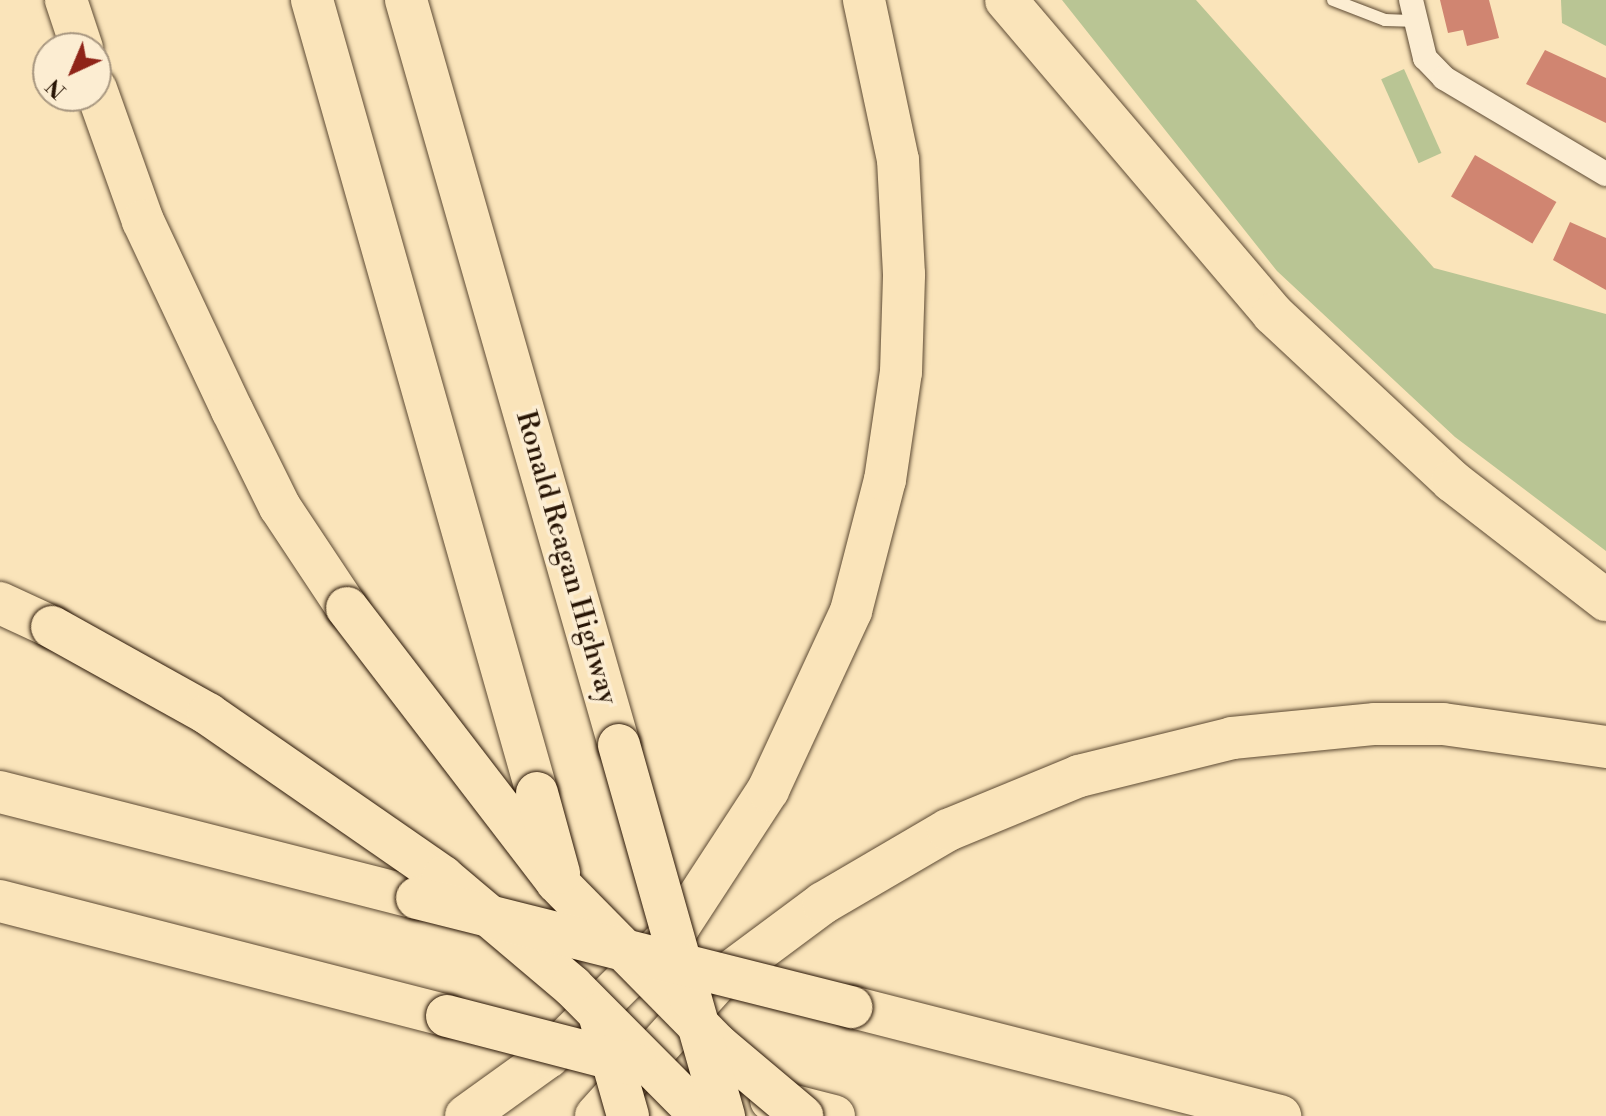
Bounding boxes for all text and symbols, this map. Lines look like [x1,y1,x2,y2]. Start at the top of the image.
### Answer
north arrow [32,32,112,112]
text: N [41,72,72,104]
street label: Ronald Reagan Highway [508,407,624,709]

